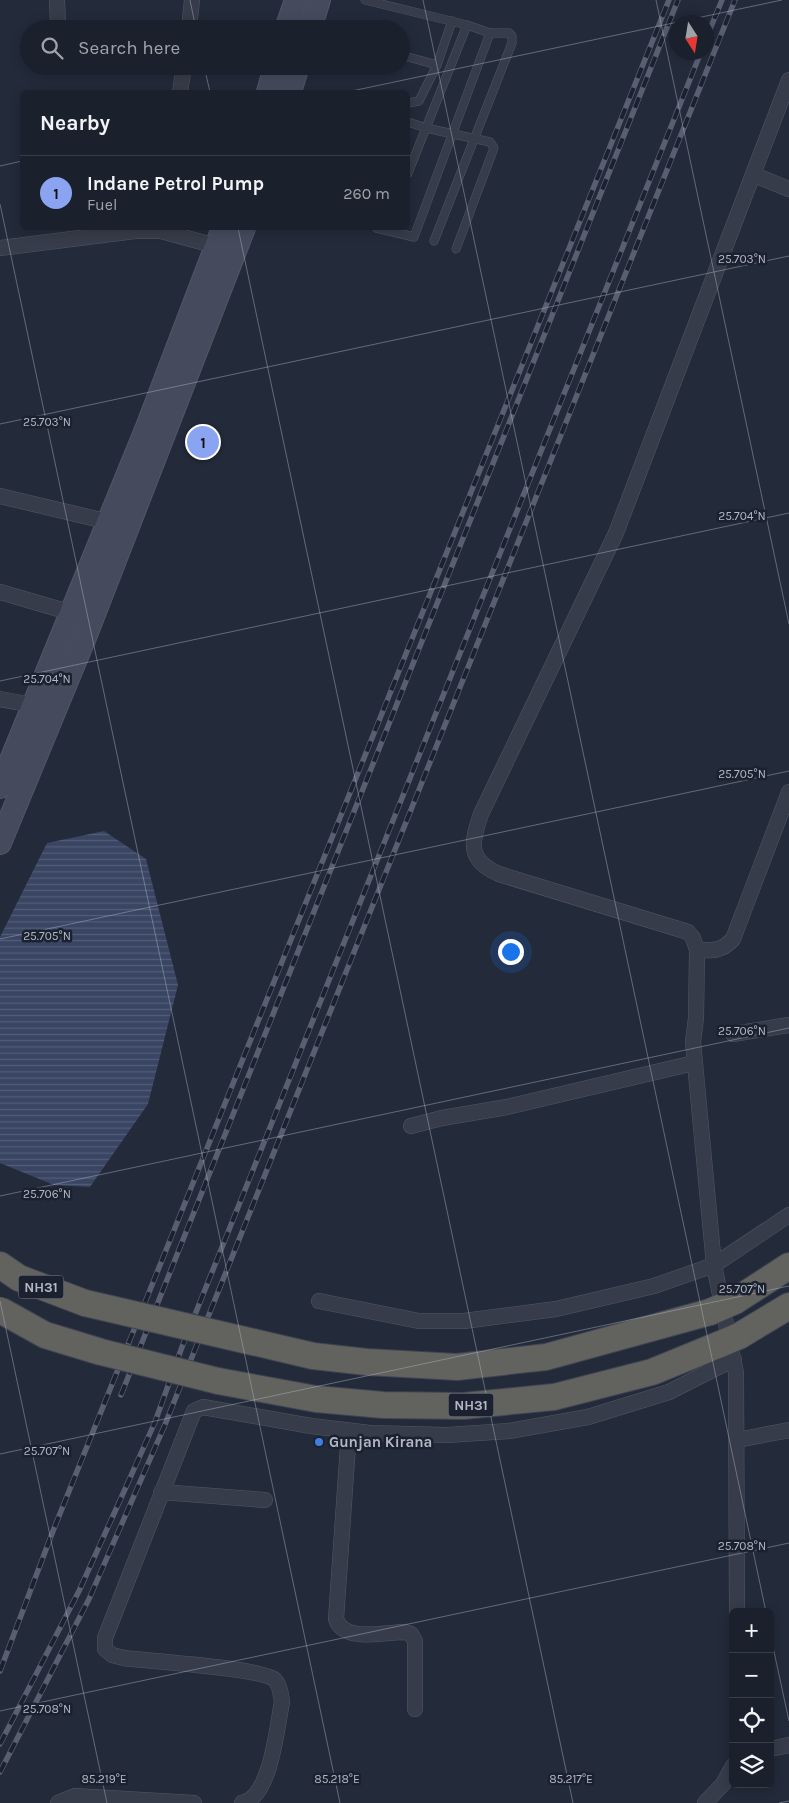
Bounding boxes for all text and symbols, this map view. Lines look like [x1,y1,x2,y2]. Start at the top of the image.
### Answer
north arrow [669,15,714,60]
search box [20,20,410,75]
icon: search [38,34,66,62]
text: Search here [78,37,180,59]
text: Nearby [40,111,110,135]
text: Indane Petrol Pump [87,173,264,195]
text: 1 [53,184,59,203]
text: 260 m [343,184,390,203]
text: Fuel [87,195,117,214]
text: 25.703°N [718,252,766,266]
text: 25.703°N [23,415,71,429]
pin: 1 [187,423,219,461]
text: 25.704°N [718,509,766,523]
text: 25.704°N [23,672,71,686]
text: 25.705°N [718,767,766,781]
text: 25.705°N [23,929,71,943]
your location [498,939,524,965]
text: 25.706°N [718,1024,766,1038]
text: 25.706°N [23,1187,71,1201]
road number: NH31 [18,1275,64,1298]
text: 25.707°N [719,1282,765,1296]
road number: NH31 [448,1394,494,1416]
place label: Gunjan Kirana [329,1433,432,1451]
marker: Gunjan Kirana [313,1436,325,1448]
text: 25.707°N [24,1444,70,1458]
text: 25.708°N [718,1539,766,1553]
map controls [729,1608,774,1788]
button: + [729,1608,774,1653]
button: − [729,1653,774,1698]
button: locate [729,1698,774,1743]
text: 25.708°N [23,1702,71,1716]
button: layers [729,1743,774,1788]
text: 85.219°E [81,1772,127,1786]
text: 85.218°E [314,1772,360,1786]
text: 85.217°E [549,1772,593,1786]

